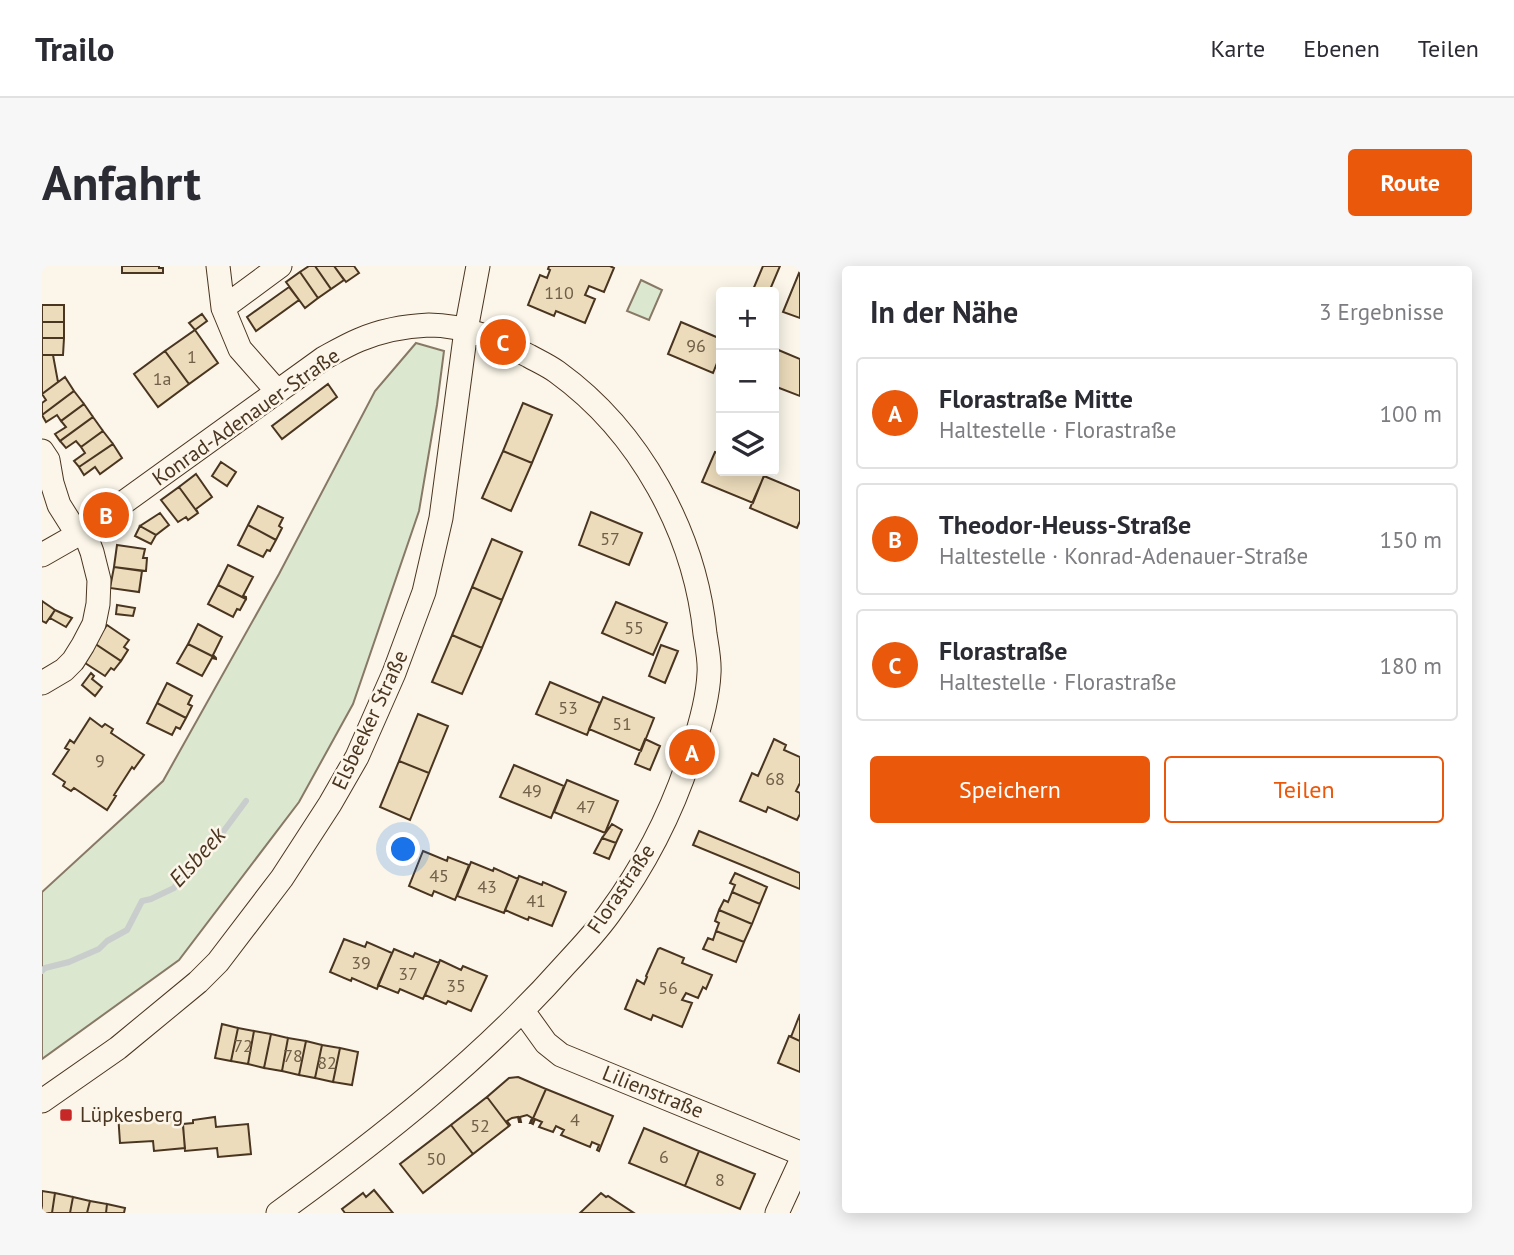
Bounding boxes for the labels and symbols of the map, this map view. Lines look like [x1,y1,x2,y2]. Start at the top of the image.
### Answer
house number: 110 [544,281,574,304]
pin: C [480,316,526,368]
house number: 96 [686,334,706,357]
street label: Konrad-Adenauer-Straße [147,342,345,492]
house number: 1 [187,345,197,368]
house number: 1a [153,367,171,390]
pin: B [83,489,129,541]
house number: 57 [600,527,620,550]
house number: 55 [624,616,644,639]
street label: Elsbeeker Straße [325,646,414,794]
house number: 53 [558,696,578,719]
house number: 51 [612,712,632,735]
pin: A [669,726,715,778]
house number: 9 [95,749,105,772]
house number: 68 [765,767,785,790]
house number: 49 [522,779,542,802]
house number: 47 [576,795,596,818]
water label: Elsbeek [162,819,232,893]
your location [386,832,420,866]
street label: Florastraße [581,839,660,939]
house number: 45 [429,864,449,887]
house number: 43 [477,875,497,898]
house number: 41 [526,889,546,912]
house number: 39 [351,951,371,974]
house number: 37 [398,962,418,985]
house number: 35 [446,974,466,997]
house number: 56 [658,976,678,999]
house number: 72 [233,1034,253,1057]
house number: 78 [283,1044,303,1067]
house number: 82 [317,1051,337,1074]
street label: Lilienstraße [599,1059,708,1124]
place label: Lüpkesberg [80,1101,183,1128]
marker: Lüpkesberg [58,1107,74,1123]
house number: 4 [570,1108,580,1131]
house number: 52 [470,1114,490,1137]
house number: 6 [659,1145,669,1168]
house number: 50 [426,1147,446,1170]
house number: 8 [715,1168,725,1191]

